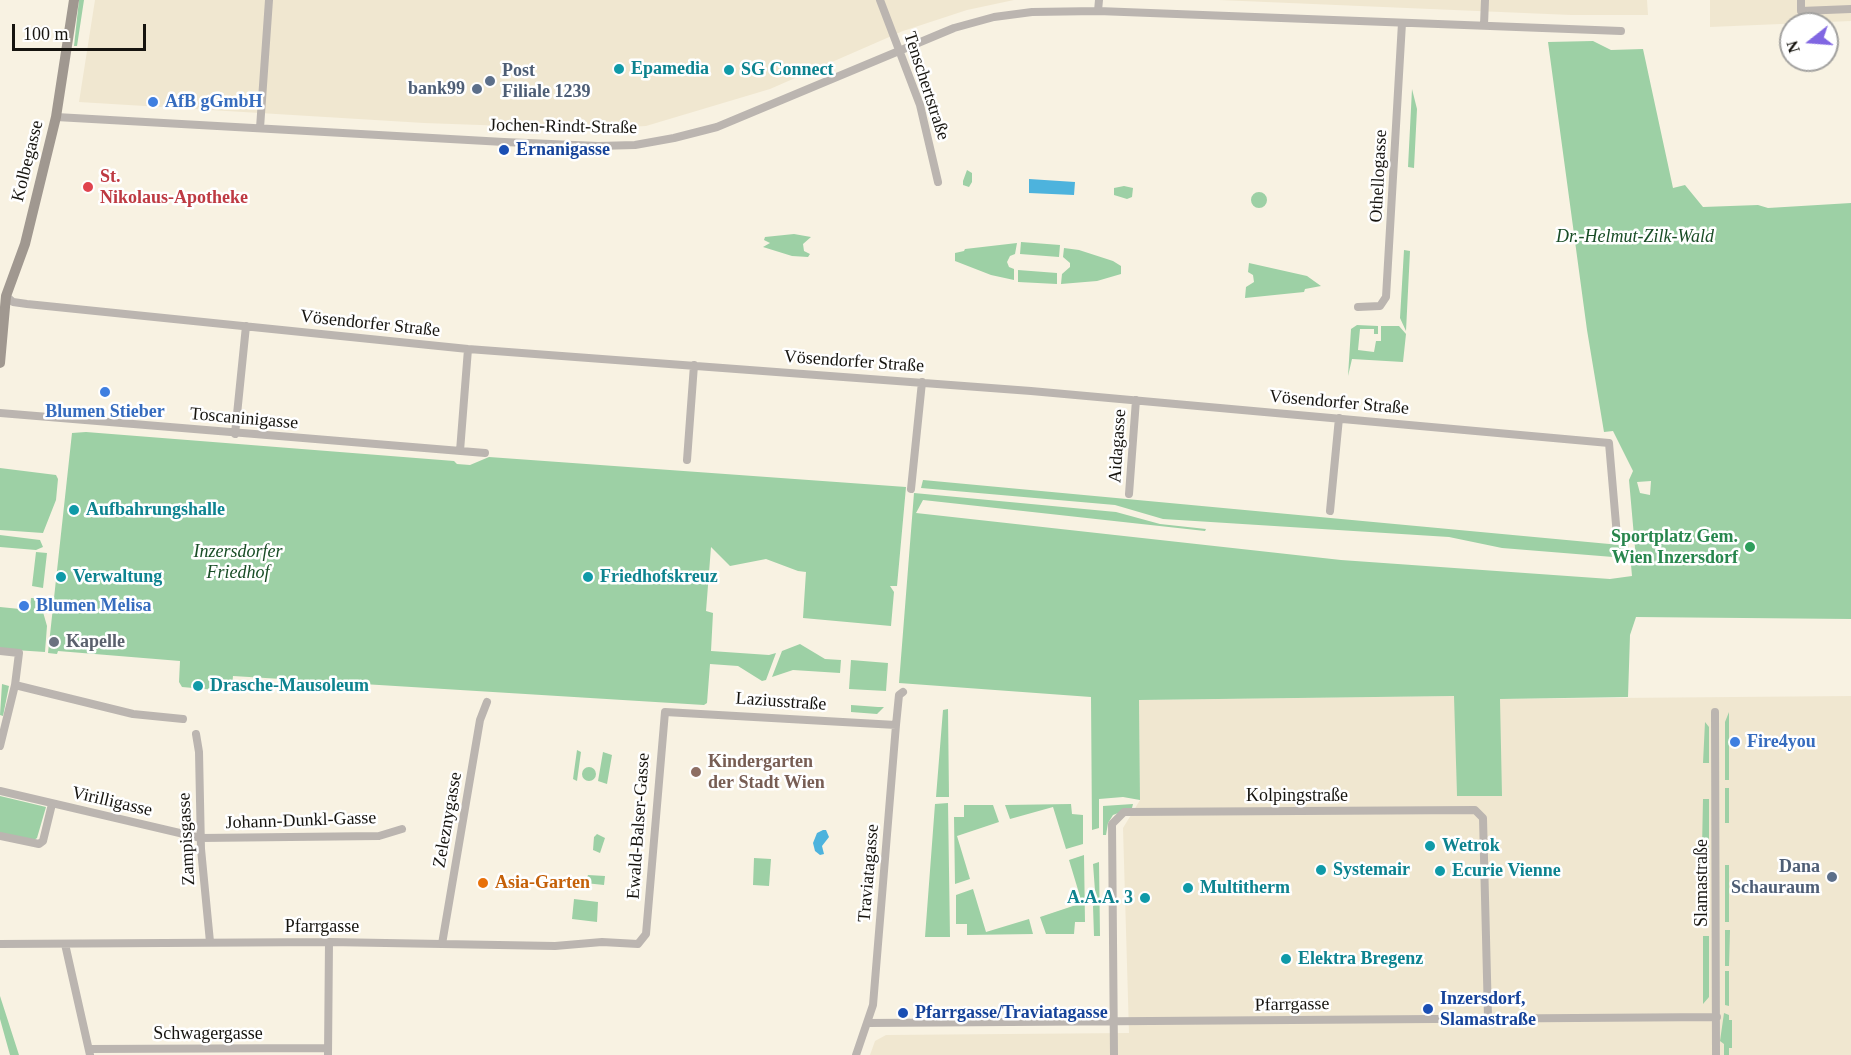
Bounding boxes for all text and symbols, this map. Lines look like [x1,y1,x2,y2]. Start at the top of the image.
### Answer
scale bar [15,12,148,50]
north arrow [1779,12,1839,72]
text: 100 m [23,24,69,44]
street label: Tenschertstraße [898,29,954,143]
text: N [1783,39,1803,55]
place label: Epamedia [631,58,709,80]
place label: SG Connect [741,59,834,81]
place label: Post Filiale 1239 [502,60,590,103]
marker: Epamedia [612,62,626,76]
marker: SG Connect [722,63,736,77]
marker: Post Filiale 1239 [483,74,497,88]
place label: bank99 [408,78,465,100]
marker: bank99 [470,82,484,96]
place label: AfB gGmbH [165,91,263,113]
marker: AfB gGmbH [146,95,160,109]
street label: Jochen-Rindt-Straße [489,115,637,139]
street label: Kolbegasse [7,118,49,204]
street label: Othellogasse [1366,129,1392,223]
place label: Ernanigasse [516,139,610,161]
marker: Ernanigasse [497,143,511,157]
place label: St. Nikolaus-Apotheke [100,166,248,208]
marker: St. Nikolaus-Apotheke [81,180,95,194]
park label: Dr.-Helmut-Zilk-Wald [1556,226,1714,248]
street label: Vösendorfer Straße [299,306,441,342]
street label: Vösendorfer Straße [783,346,925,378]
marker: Blumen Stieber [98,385,112,399]
street label: Vösendorfer Straße [1268,386,1410,420]
place label: Blumen Stieber [45,401,165,423]
street label: Toscaninigasse [189,404,299,434]
street label: Aidagasse [1105,408,1131,484]
place label: Aufbahrungshalle [86,499,225,521]
marker: Aufbahrungshalle [67,503,81,517]
place label: Sportplatz Gem. Wien Inzersdorf [1611,526,1738,568]
marker: Sportplatz Gem. Wien Inzersdorf [1743,540,1757,554]
park label: Inzersdorfer Friedhof [194,541,282,584]
place label: Verwaltung [73,566,162,588]
place label: Friedhofskreuz [600,566,718,588]
marker: Verwaltung [54,570,68,584]
marker: Friedhofskreuz [581,570,595,584]
place label: Blumen Melisa [36,595,151,617]
marker: Blumen Melisa [17,599,31,613]
place label: Kapelle [66,631,125,653]
marker: Kapelle [47,635,61,649]
place label: Drasche-Mausoleum [210,675,369,697]
marker: Drasche-Mausoleum [191,679,205,693]
street label: Laziusstraße [735,688,827,716]
place label: Fire4you [1747,731,1816,753]
marker: Fire4you [1728,735,1742,749]
place label: Kindergarten der Stadt Wien [708,751,825,794]
street label: Ewald-Balser-Gasse [623,752,655,900]
marker: Kindergarten der Stadt Wien [689,765,703,779]
street label: Zeleznygasse [429,770,467,870]
street label: Virilligasse [70,782,154,822]
street label: Kolpingstraße [1246,785,1348,807]
street label: Zampisgasse [174,792,200,886]
street label: Johann-Dunkl-Gasse [225,808,377,834]
street label: Traviatagasse [854,823,884,923]
place label: Wetrok [1442,835,1500,857]
marker: Wetrok [1423,839,1437,853]
street label: Slamastraße [1691,839,1713,927]
place label: Dana Schauraum [1731,856,1820,898]
place label: Systemair [1333,859,1410,881]
place label: Ecurie Vienne [1452,860,1561,882]
marker: Systemair [1314,863,1328,877]
marker: Ecurie Vienne [1433,864,1447,878]
marker: Dana Schauraum [1825,870,1839,884]
place label: Asia-Garten [495,872,590,894]
marker: Asia-Garten [476,876,490,890]
place label: Multitherm [1200,877,1290,899]
marker: Multitherm [1181,881,1195,895]
place label: A.A.A. 3 [1067,887,1133,909]
marker: A.A.A. 3 [1138,891,1152,905]
street label: Pfarrgasse [285,916,359,938]
place label: Elektra Bregenz [1298,948,1423,970]
marker: Elektra Bregenz [1279,952,1293,966]
place label: Inzersdorf, Slamastraße [1440,988,1536,1030]
street label: Pfarrgasse [1254,994,1330,1016]
place label: Pfarrgasse/Traviatagasse [915,1002,1108,1024]
marker: Inzersdorf, Slamastraße [1421,1002,1435,1016]
marker: Pfarrgasse/Traviatagasse [896,1006,910,1020]
street label: Schwagergasse [153,1023,263,1045]

